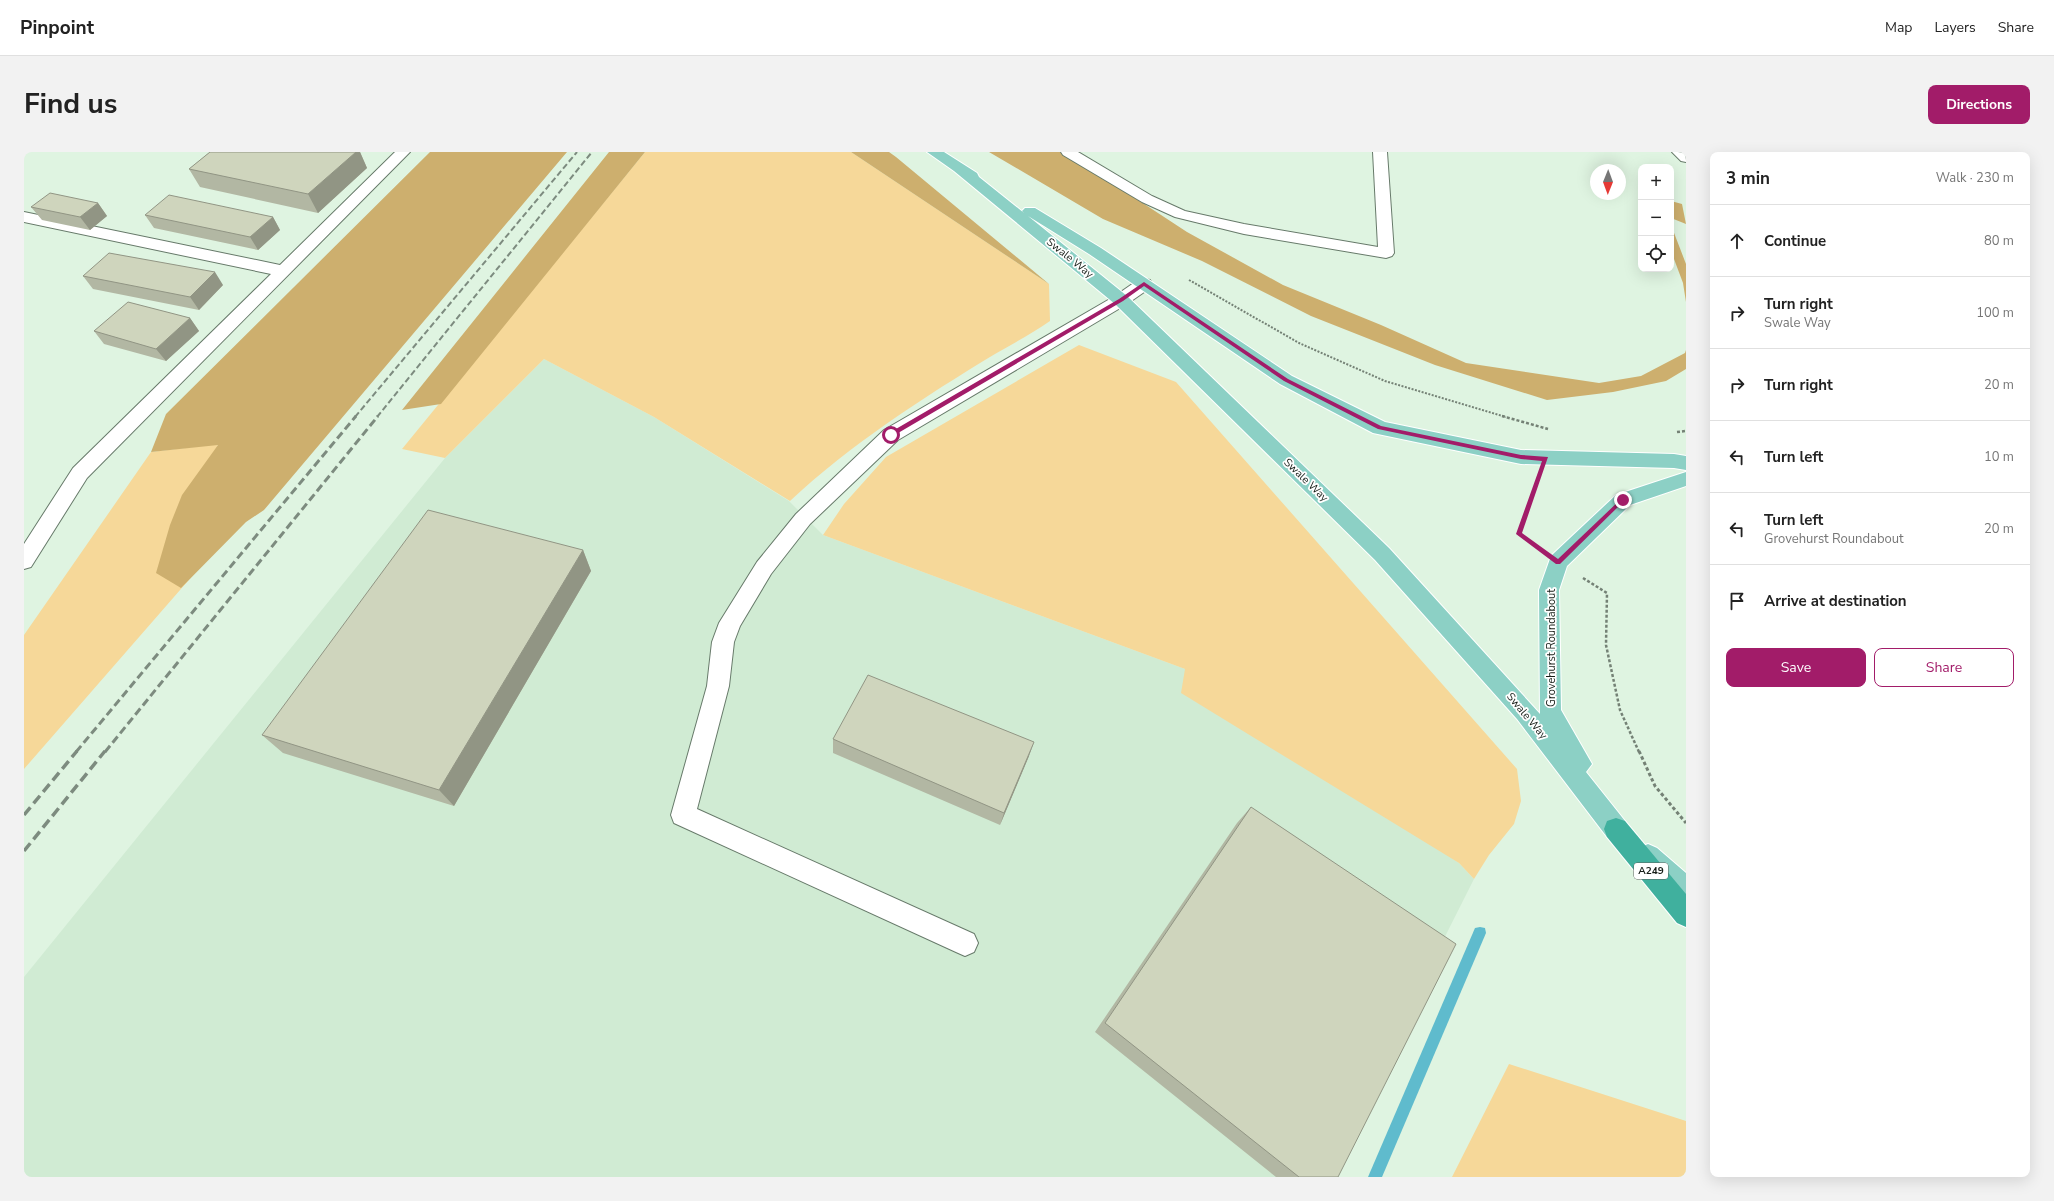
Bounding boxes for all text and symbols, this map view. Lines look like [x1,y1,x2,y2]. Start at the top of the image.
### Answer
text: Pinpoint [20,15,94,41]
text: Map [1885,18,1912,37]
text: Layers [1934,18,1976,37]
text: Share [1998,18,2034,37]
text: Find us [24,85,118,123]
button: Directions [1928,85,2030,124]
north arrow [1590,164,1626,200]
map controls [1638,164,1674,272]
button: + [1638,164,1674,200]
text: 3 min [1726,167,1770,190]
text: Walk · 230 m [1936,169,2014,187]
button: − [1638,200,1674,236]
icon: ahead [1726,230,1748,252]
text: Continue [1764,231,1826,251]
text: 80 m [1984,232,2014,250]
street label: Swale Way [1043,234,1097,282]
button: locate [1638,236,1674,272]
text: Turn right [1764,294,1833,314]
icon: right [1726,302,1748,324]
text: 100 m [1976,304,2014,322]
text: Swale Way [1764,314,1831,332]
icon: right [1726,374,1748,396]
text: Turn right [1764,375,1833,395]
text: 20 m [1984,376,2014,394]
route start [882,426,900,444]
icon: left [1726,446,1748,468]
text: Turn left [1764,447,1823,467]
text: 10 m [1984,448,2014,466]
street label: Swale Way [1280,455,1332,505]
route end [1614,491,1632,509]
text: Turn left [1764,510,1823,530]
icon: left [1726,518,1748,540]
text: 20 m [1984,520,2014,538]
text: Grovehurst Roundabout [1764,530,1904,548]
street label: Grovehurst Roundabout [1544,589,1559,707]
icon: arrive [1726,590,1748,612]
text: Arrive at destination [1764,591,1907,611]
button: Save [1726,648,1866,687]
button: Share [1874,648,2014,687]
street label: Swale Way [1503,690,1551,743]
road number: A249 [1634,863,1668,879]

